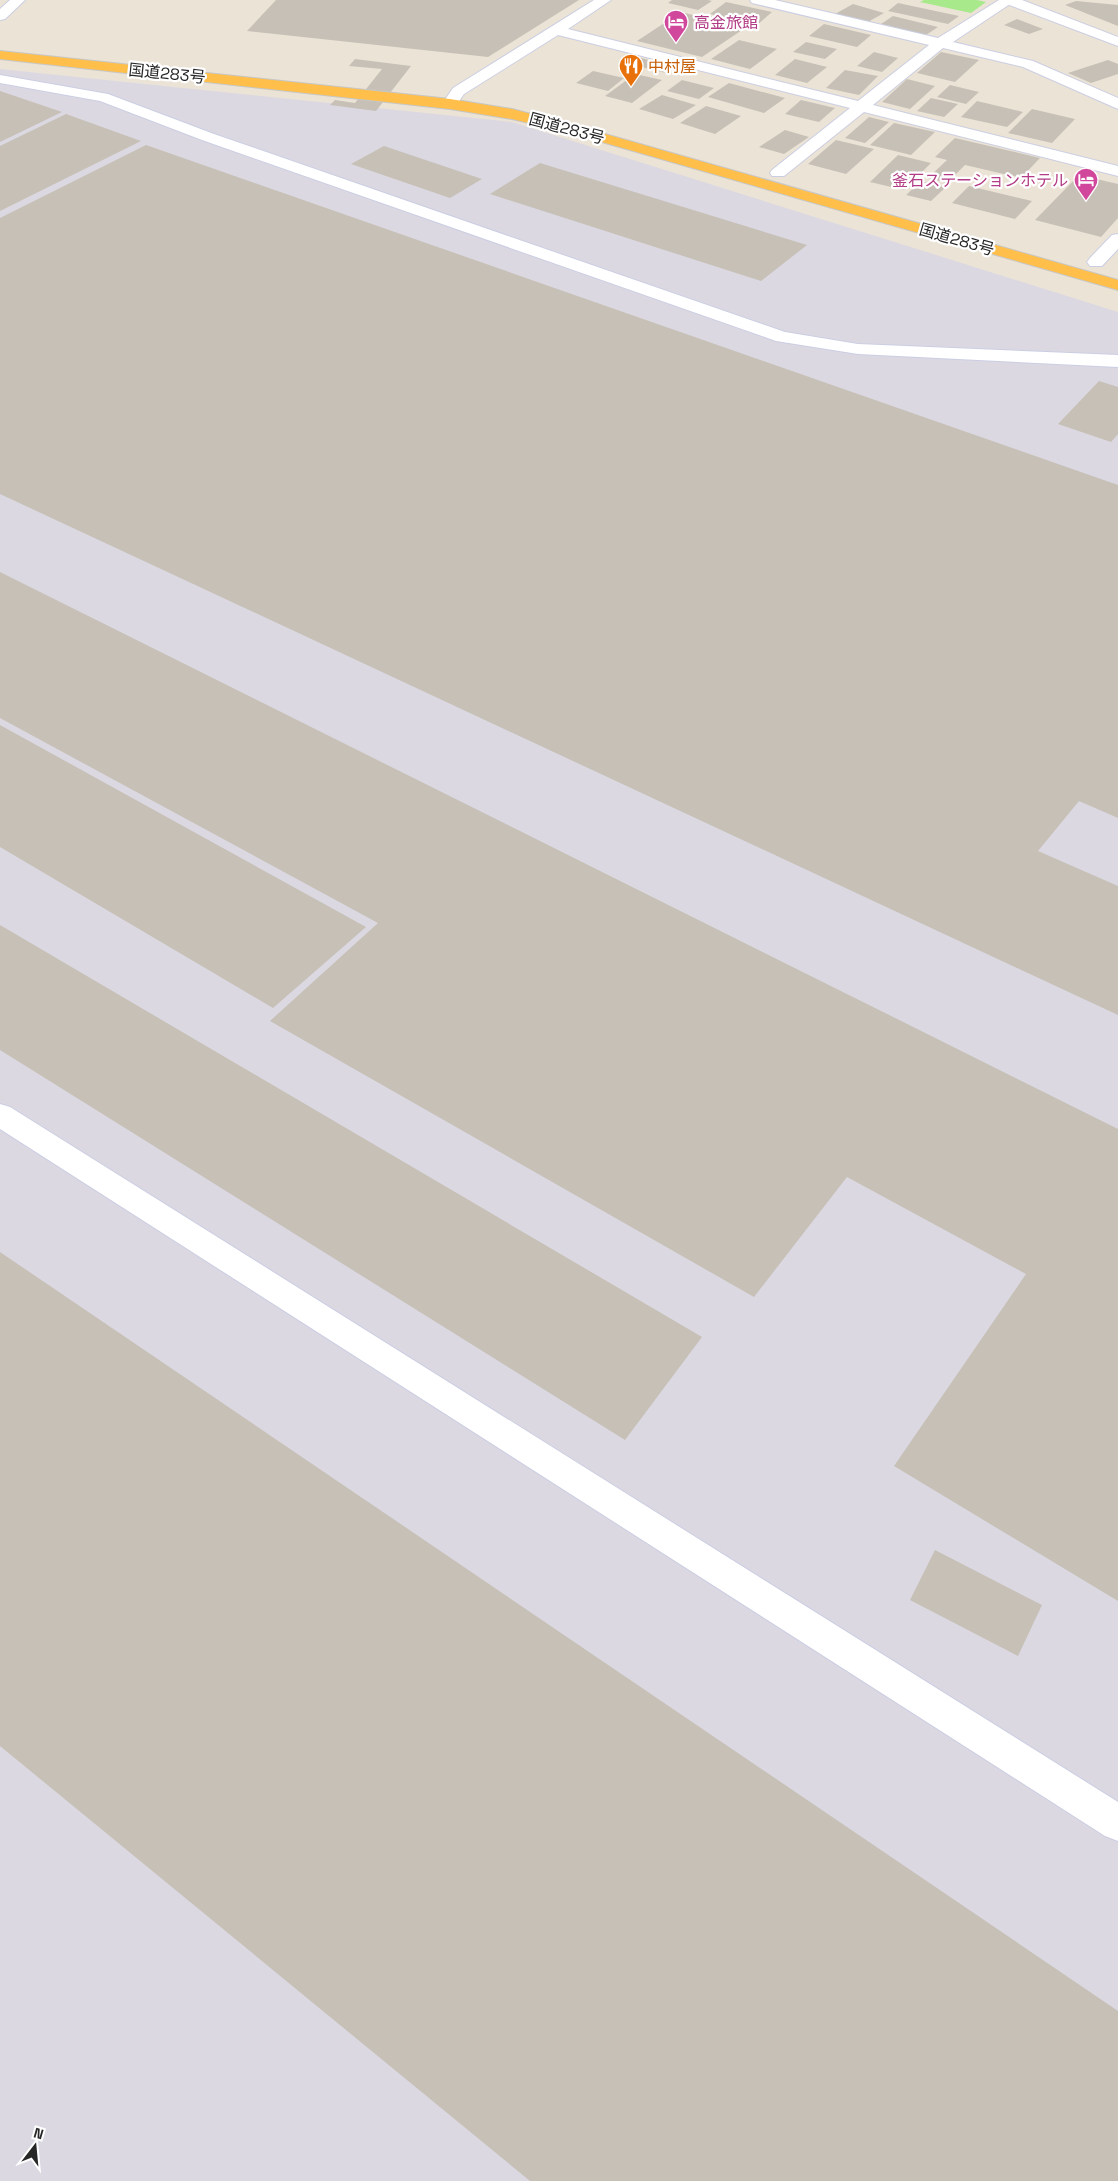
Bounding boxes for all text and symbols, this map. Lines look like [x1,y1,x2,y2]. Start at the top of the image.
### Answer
hotel icon: 高金旅館 [663,9,689,43]
place label: 高金旅館 [694,12,758,33]
restaurant icon: 中村屋 [618,53,644,87]
place label: 中村屋 [648,56,696,77]
street label: 国道283号 [127,59,206,88]
street label: 国道283号 [527,108,607,149]
hotel icon: 釜石ステーションホテル [1073,167,1099,201]
place label: 釜石ステーションホテル [892,170,1068,191]
street label: 国道283号 [917,219,997,260]
north arrow [10,2121,60,2171]
text: N [32,2124,46,2143]

